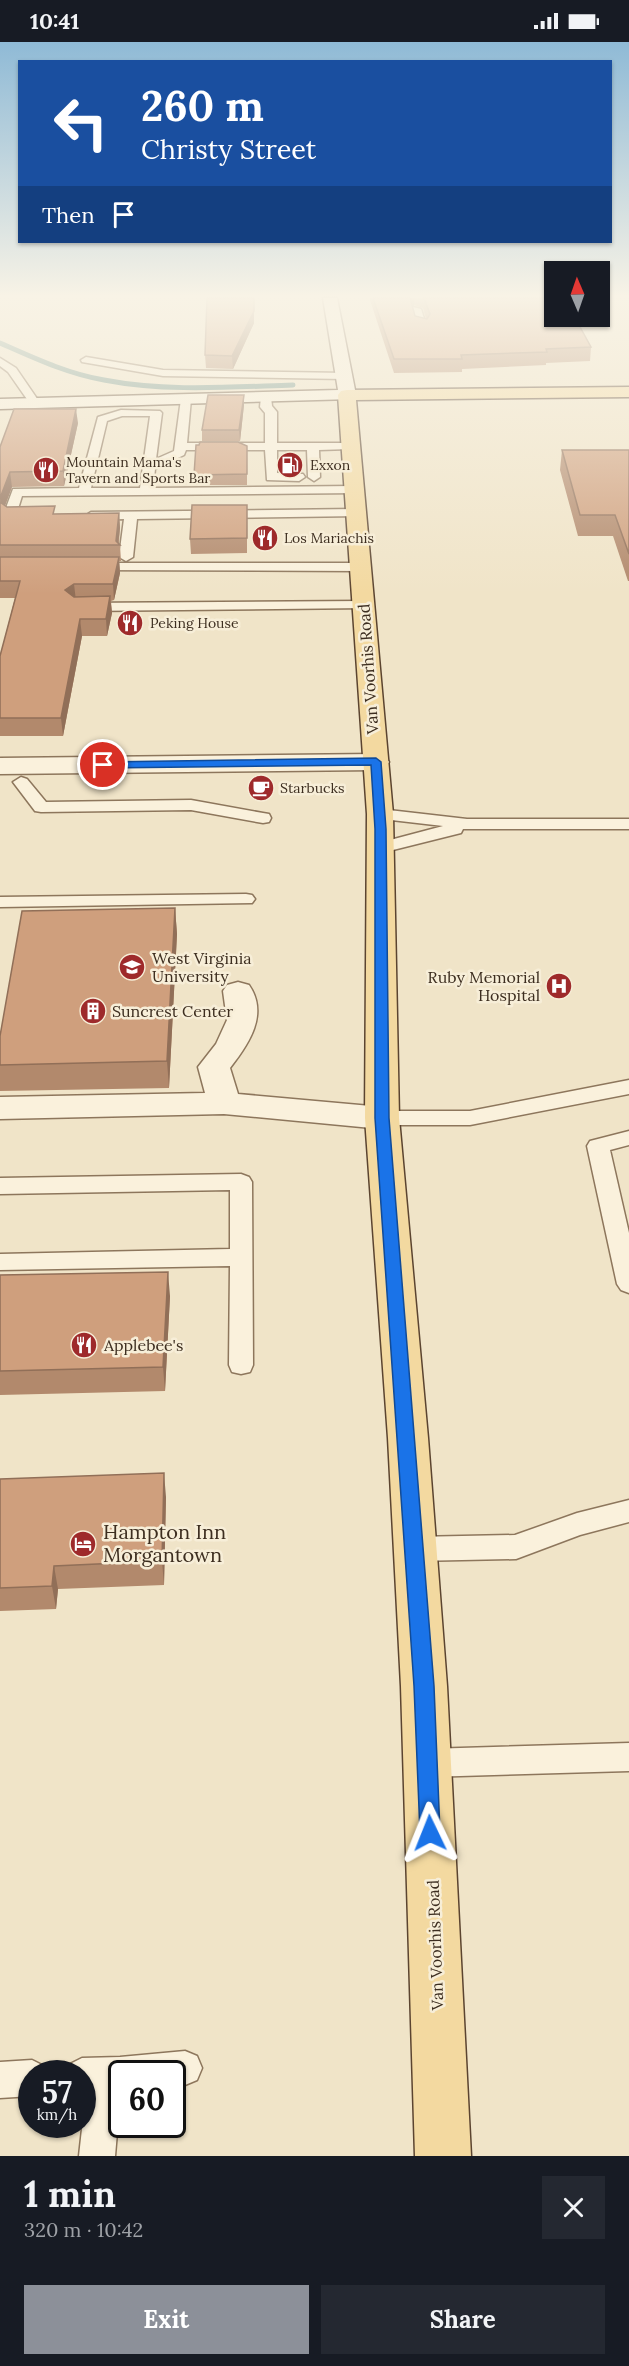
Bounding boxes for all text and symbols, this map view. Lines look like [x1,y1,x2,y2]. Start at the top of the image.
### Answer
text: 10:41 [30,7,79,35]
text: 260 m [141,79,264,133]
icon: left [42,84,120,162]
text: Christy Street [141,132,316,166]
icon: arrive [107,198,140,231]
text: Then [42,201,95,229]
north arrow [544,261,610,327]
map controls [544,261,610,327]
fuel station icon: Exxon [275,450,305,480]
place label: Mountain Mama's Tavern and Sports Bar [66,453,210,487]
restaurant icon: Mountain Mama's Tavern and Sports Bar [31,455,61,485]
place label: Exxon [310,456,351,474]
restaurant icon: Los Mariachis [250,523,280,553]
place label: Los Mariachis [284,529,374,547]
street label: Van Voorhis Road [353,603,383,736]
restaurant icon: Peking House [115,608,145,638]
place label: Peking House [150,614,239,632]
pin [77,739,128,790]
icon: arrive [86,748,119,781]
cafe icon: Starbucks [246,773,276,803]
place label: Starbucks [280,779,344,797]
place label: West Virginia University [152,948,252,986]
school or university icon: West Virginia University [117,952,147,982]
place label: Ruby Memorial Hospital [428,967,540,1005]
hospital icon: Ruby Memorial Hospital [544,971,574,1001]
building icon: Suncrest Center [78,996,108,1026]
place label: Suncrest Center [112,1001,233,1021]
restaurant icon: Applebee's [69,1330,99,1360]
place label: Applebee's [103,1335,183,1355]
place label: Hampton Inn Morgantown [103,1519,226,1567]
hotel icon: Hampton Inn Morgantown [68,1529,98,1559]
position arrow [398,1801,462,1865]
street label: Van Voorhis Road [423,1879,447,2012]
speed limit sign: 60 [108,2060,186,2138]
text: 57 [42,2073,72,2111]
text: km/h [37,2105,77,2124]
text: 1 min [24,2171,116,2217]
button: close [542,2176,605,2239]
text: 320 m · 10:42 [24,2217,143,2242]
button: Exit [24,2285,309,2354]
button: Share [321,2285,605,2354]

